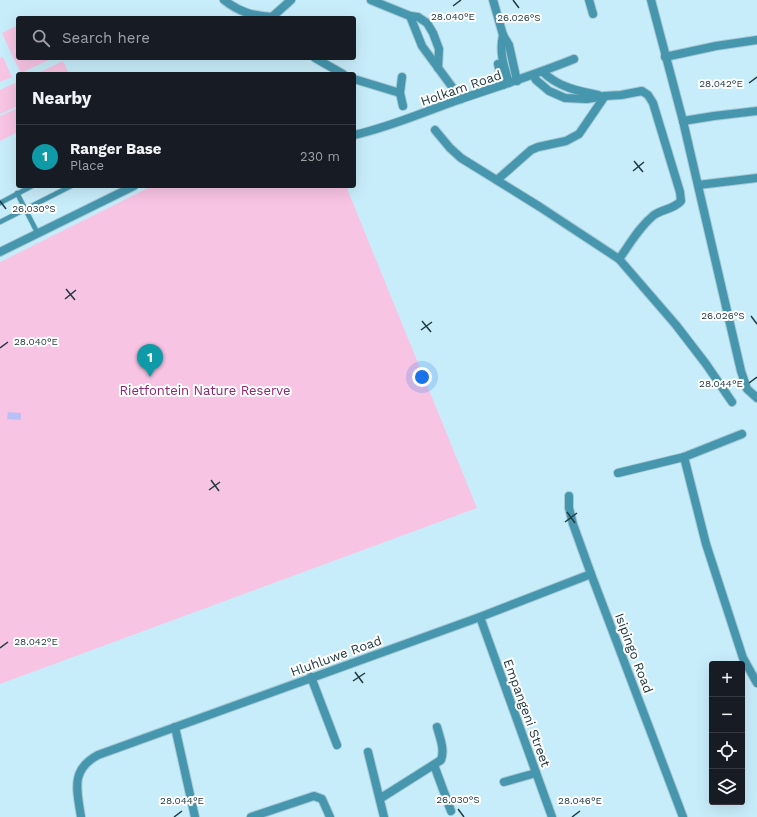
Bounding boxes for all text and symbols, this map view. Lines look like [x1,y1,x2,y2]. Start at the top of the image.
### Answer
text: 28.040°E [431,11,475,22]
text: 26.026°S [497,12,541,23]
search box [16,16,356,60]
icon: search [30,27,52,49]
text: Search here [62,29,150,47]
street label: Holkam Road [419,67,503,109]
text: 28.042°E [699,78,743,89]
text: Nearby [32,88,91,108]
text: Ranger Base [70,140,162,158]
text: 1 [42,149,48,164]
text: 230 m [300,149,340,164]
text: Place [70,158,104,173]
text: 26.030°S [12,203,56,214]
text: 26.026°S [701,310,745,321]
text: 28.040°E [14,336,58,347]
pin: 1 [137,344,163,377]
your location [412,367,432,387]
text: 28.044°E [699,378,743,389]
park label: Rietfontein Nature Reserve [119,383,291,398]
street label: Isipingo Road [612,611,656,695]
street label: Hluhluwe Road [288,633,384,679]
text: 28.042°E [14,636,58,647]
street label: Empangeni Street [501,657,554,770]
map controls [709,661,745,805]
button: + [709,661,745,697]
button: − [709,697,745,733]
button: locate [709,733,745,769]
button: layers [709,769,745,805]
text: 26.030°S [436,794,480,805]
text: 28.044°E [160,795,204,806]
text: 28.046°E [558,795,602,806]

